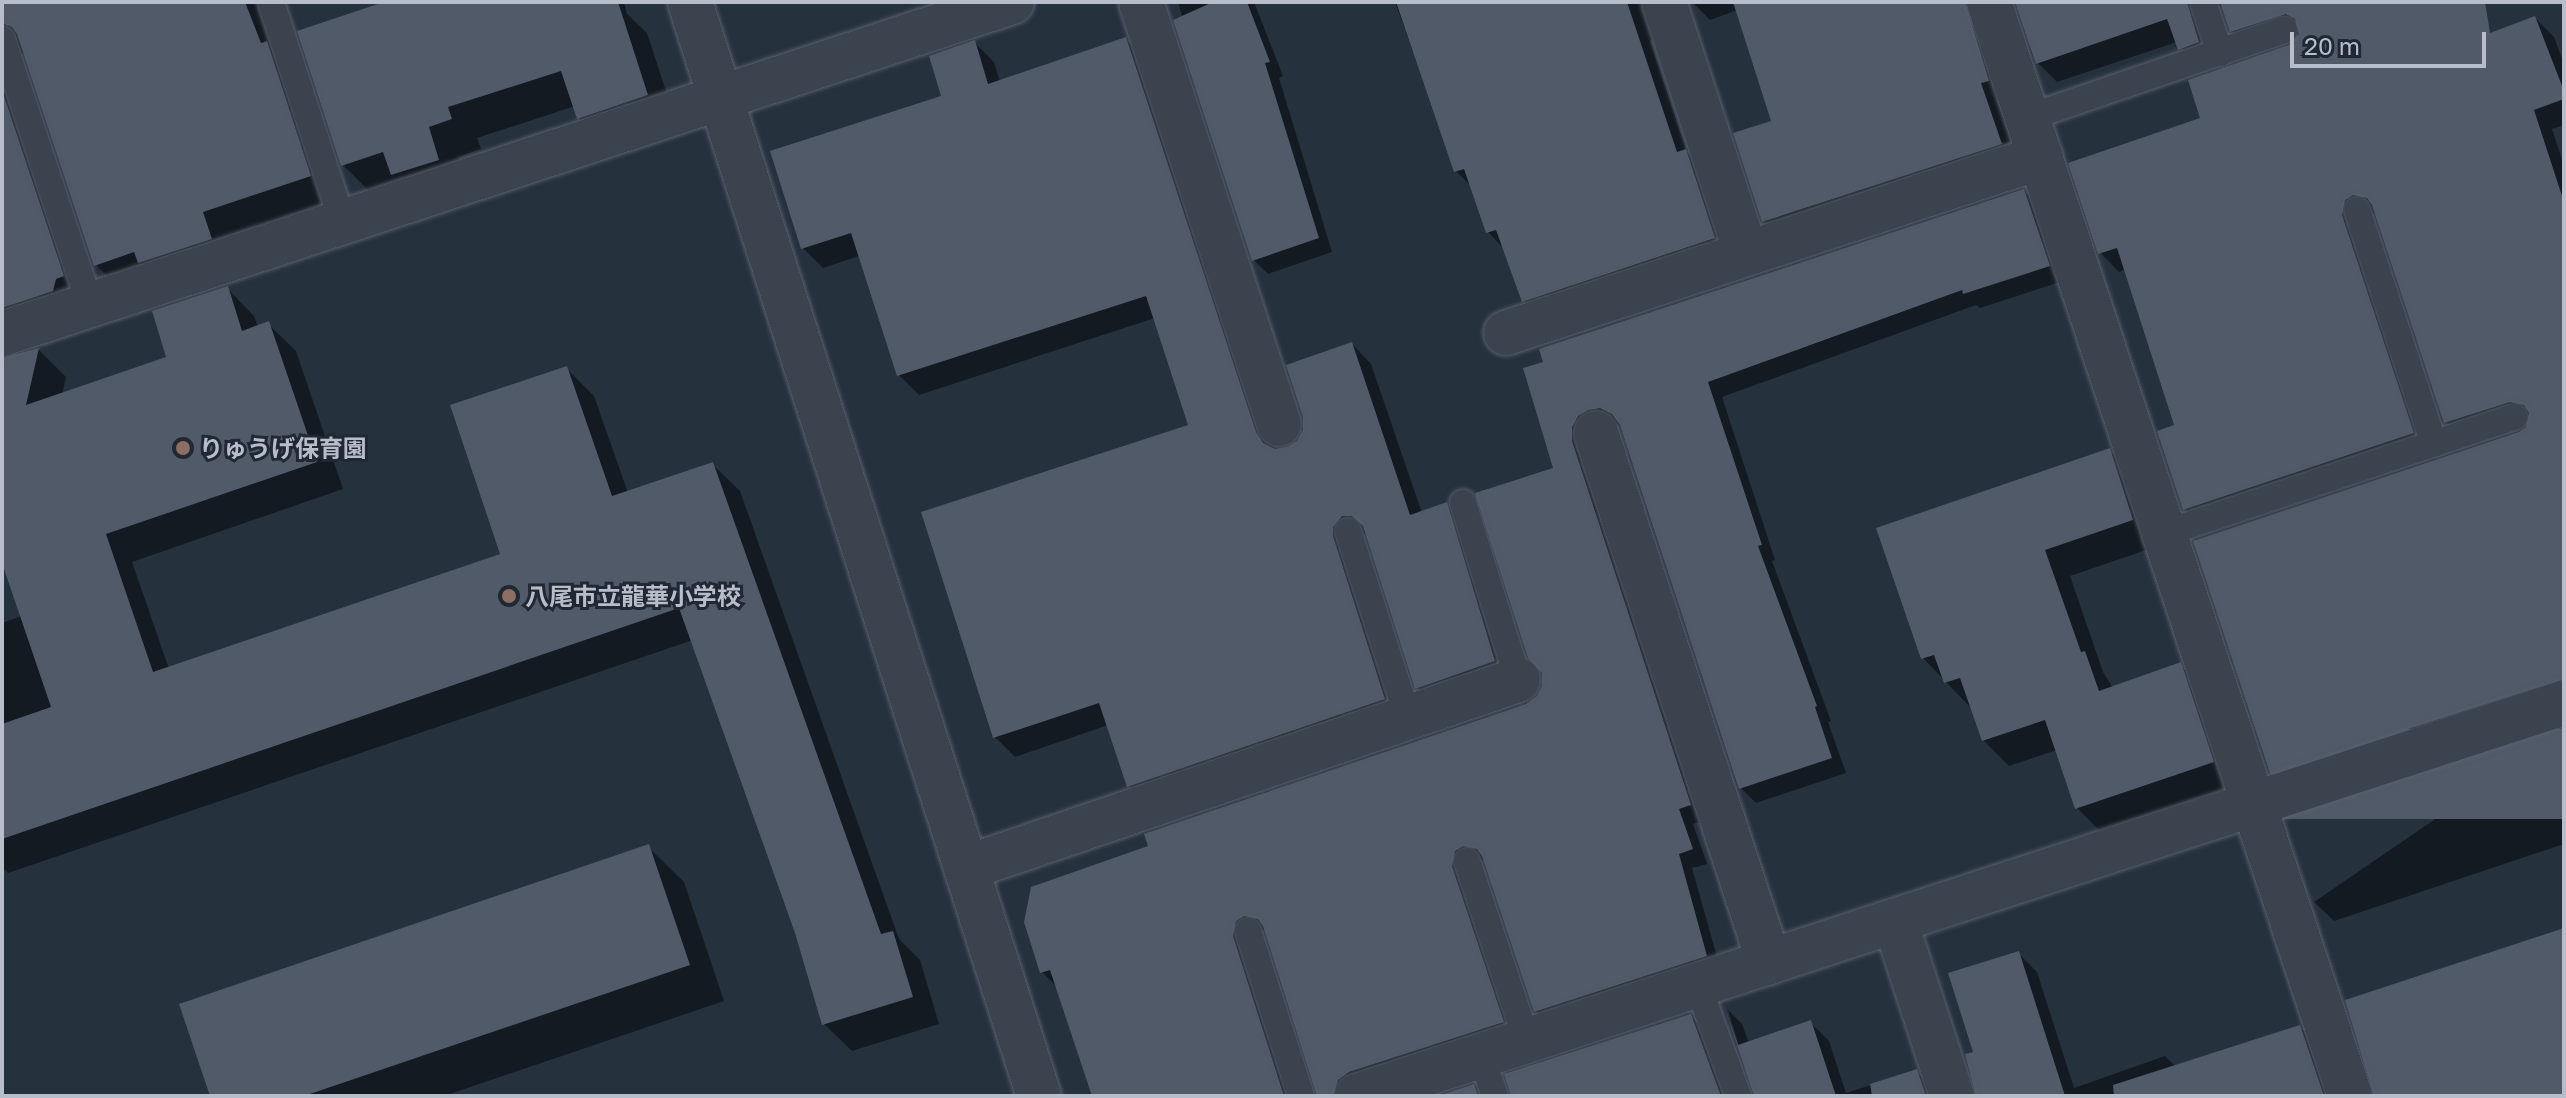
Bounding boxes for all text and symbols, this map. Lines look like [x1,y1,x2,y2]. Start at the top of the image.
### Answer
scale bar [2294,16,2490,66]
text: 20 m [2304,31,2360,60]
place label: りゅうげ保育園 [199,434,367,462]
marker: りゅうげ保育園 [174,439,192,457]
place label: 八尾市立龍華小学校 [525,582,741,610]
marker: 八尾市立龍華小学校 [500,587,518,605]

